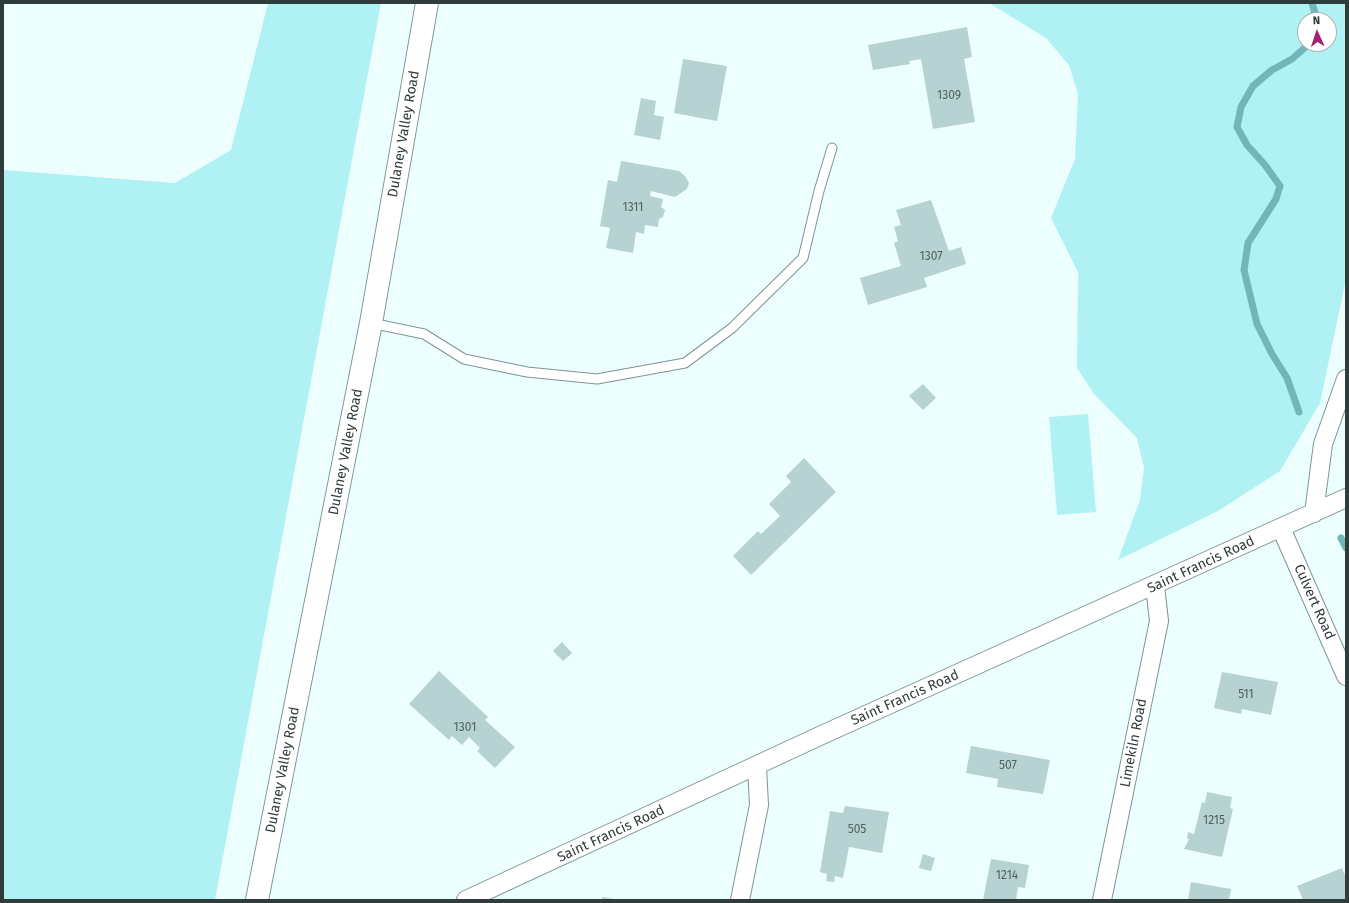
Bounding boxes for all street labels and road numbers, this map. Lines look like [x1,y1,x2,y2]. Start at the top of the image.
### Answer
street label: Dulaney Valley Road [385,69,423,199]
street label: Dulaney Valley Road [325,387,367,517]
street label: Saint Francis Road [1145,533,1257,597]
street label: Culvert Road [1290,562,1338,642]
street label: Saint Francis Road [848,667,962,729]
street label: Limekiln Road [1117,697,1151,789]
street label: Dulaney Valley Road [262,705,304,835]
street label: Saint Francis Road [555,802,667,866]

